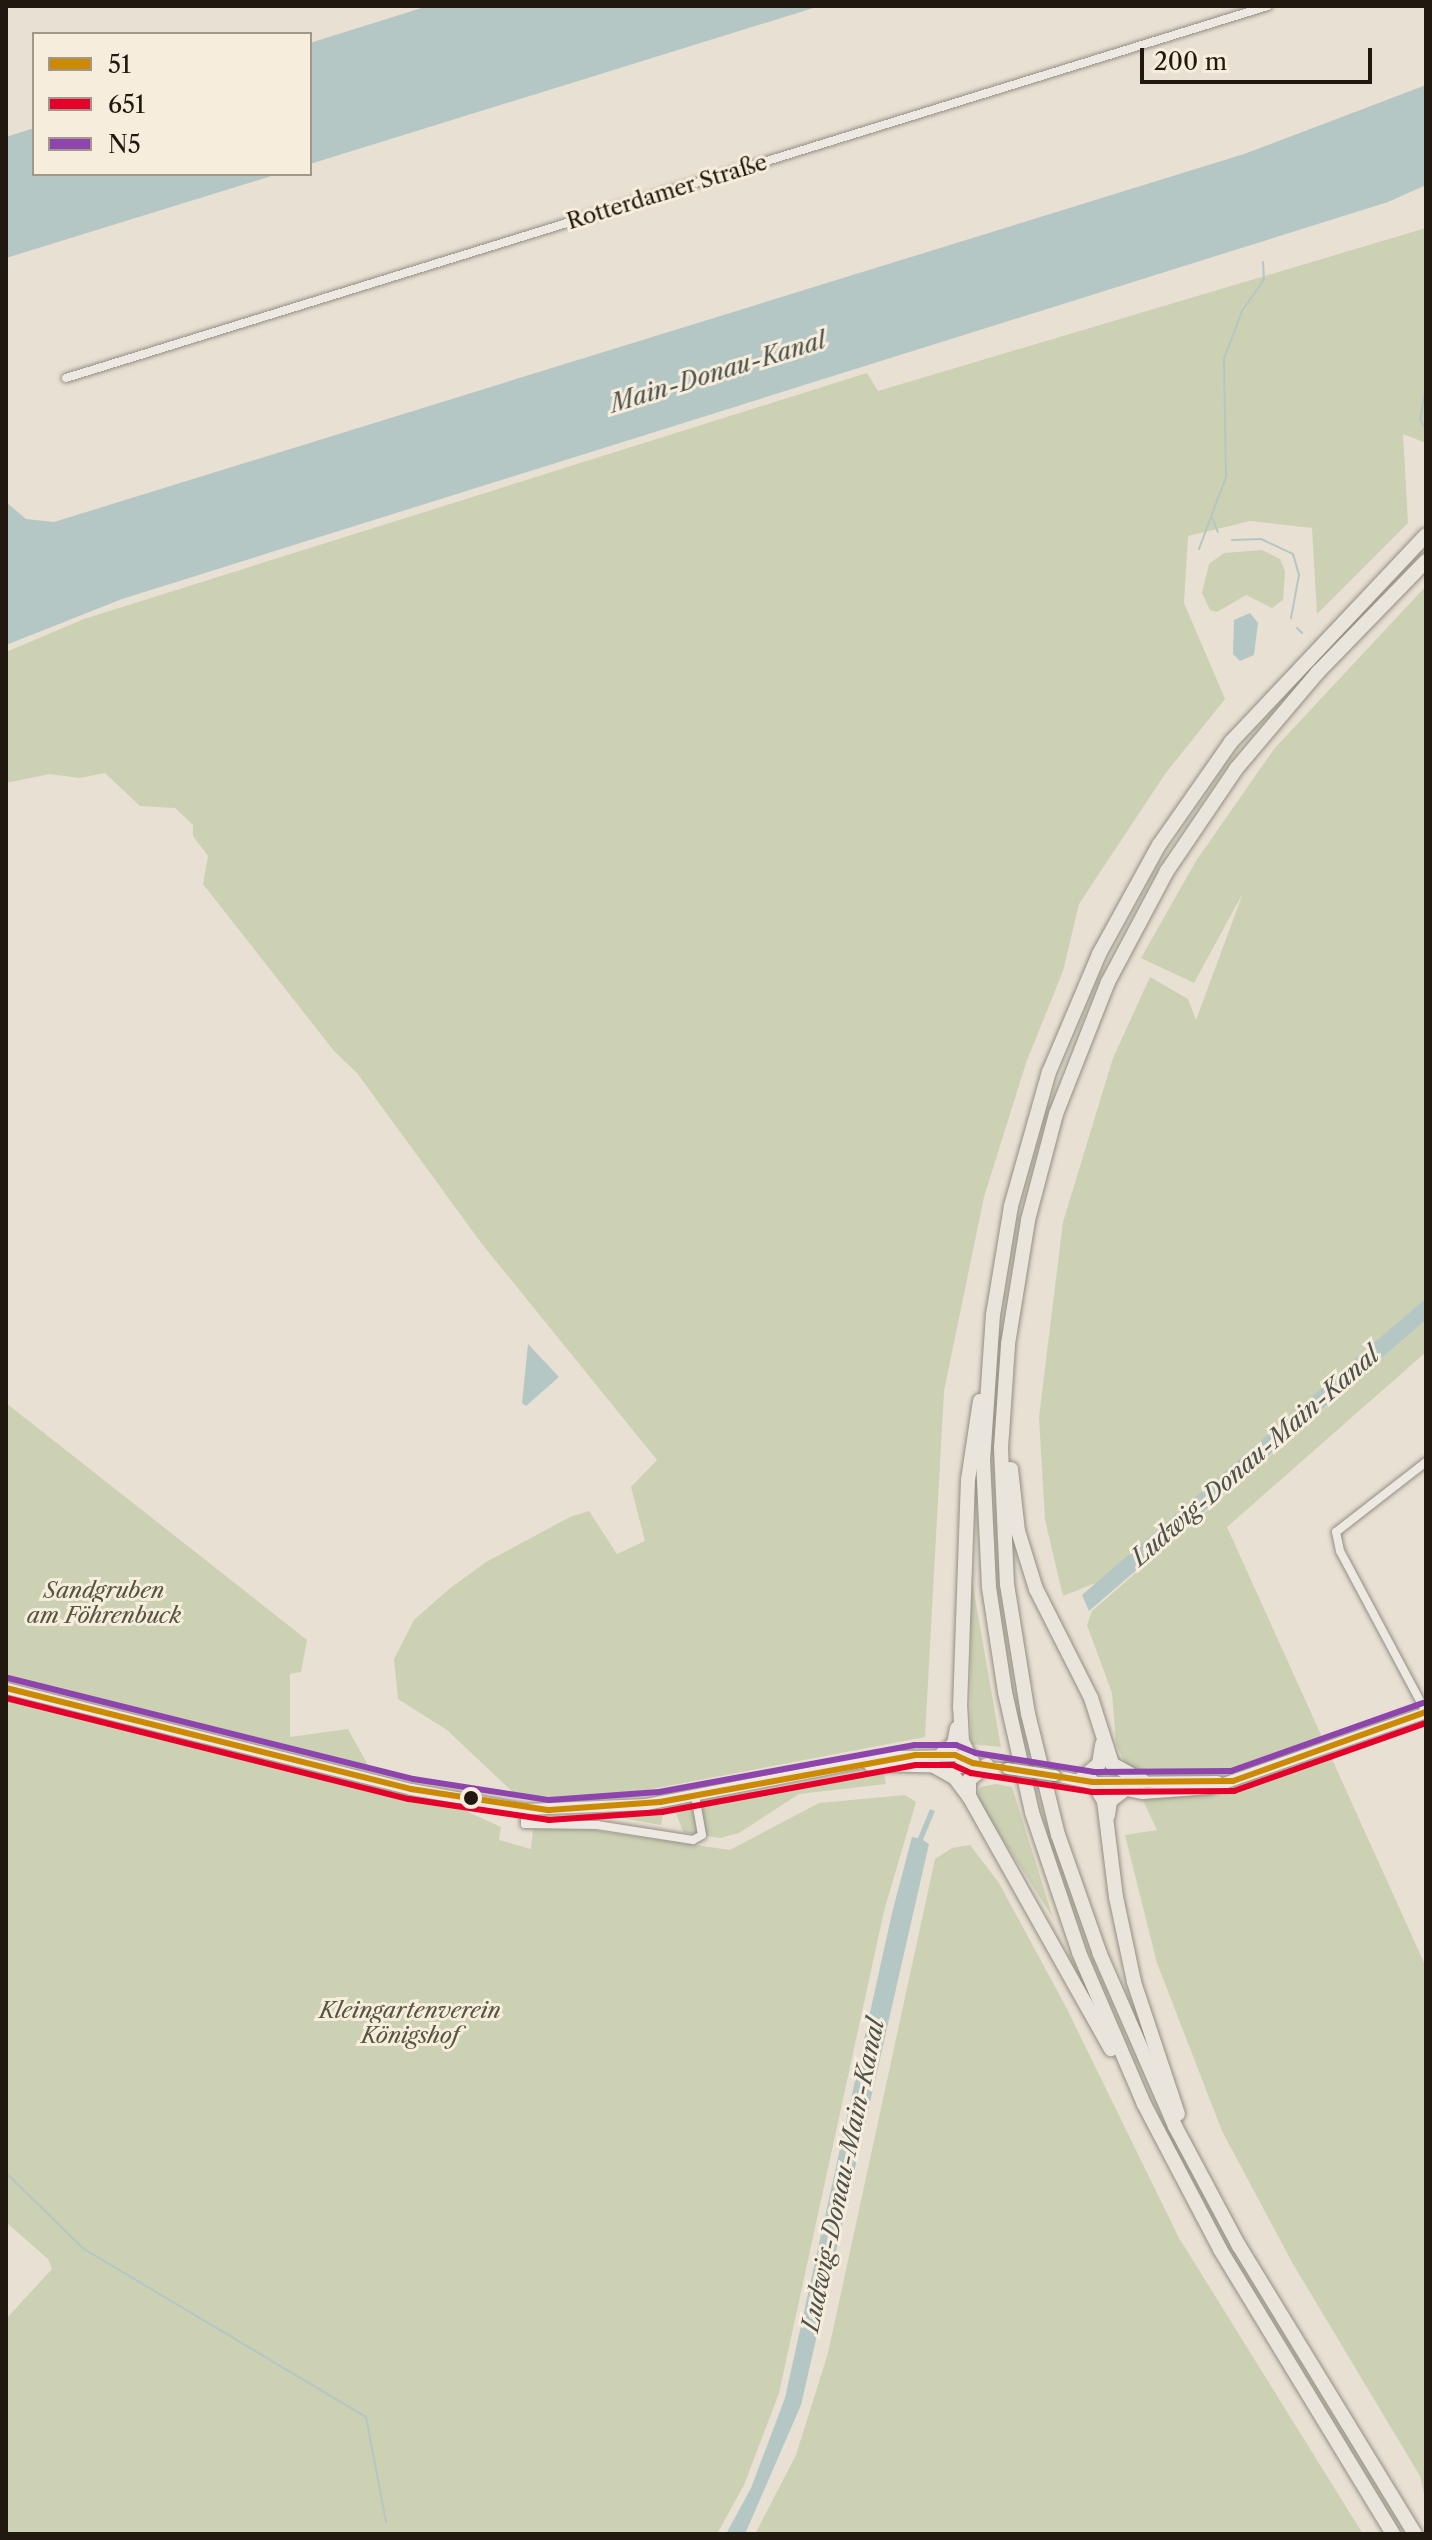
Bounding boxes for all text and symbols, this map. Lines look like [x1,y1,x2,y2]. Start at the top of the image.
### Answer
legend [32,32,312,176]
scale bar [1144,32,1376,82]
text: 200 m [1154,47,1227,76]
text: 51 [108,50,131,79]
text: 651 [108,90,145,119]
text: N5 [108,130,141,159]
street label: Rotterdamer Straße [563,149,771,235]
water label: Main-Donau-Kanal [607,325,829,419]
water label: Ludwig-Donau-Main-Kanal [1125,1340,1385,1572]
park label: Sandgruben am Föhrenbuck [27,1577,181,1628]
unlabelled marker [463,1790,479,1806]
park label: Kleingartenverein Königshof [319,1997,501,2048]
water label: Ludwig-Donau-Main-Kanal [796,2016,890,2334]

